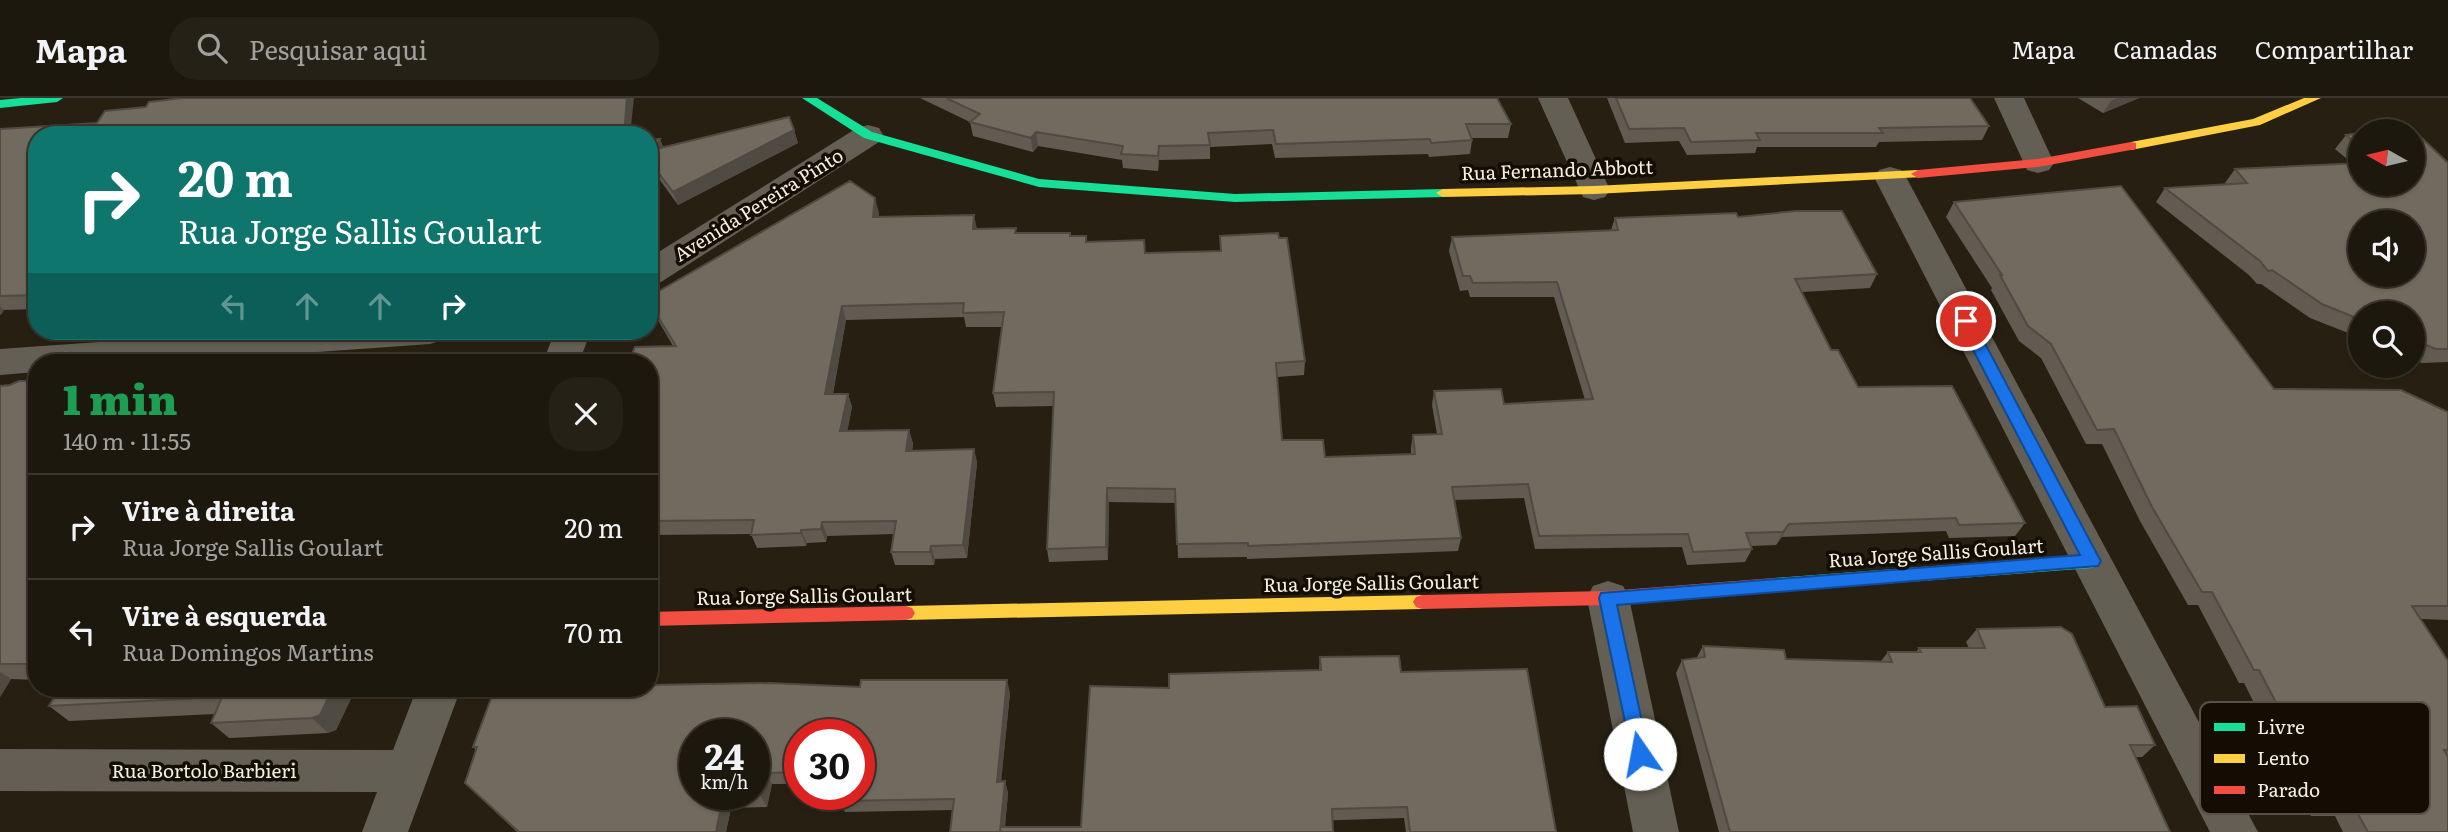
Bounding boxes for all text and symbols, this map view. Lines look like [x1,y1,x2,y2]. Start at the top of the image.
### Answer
search box [169,17,659,80]
text: Mapa [35,24,127,73]
icon: search [193,29,231,67]
text: Pesquisar aqui [249,29,427,68]
text: Mapa [2011,31,2075,66]
text: Camadas [2113,31,2217,66]
text: Compartilhar [2255,31,2413,66]
north arrow [2348,119,2426,196]
map controls [2348,119,2425,378]
text: 20 m [178,139,293,212]
street label: Avenida Pereira Pinto [668,140,848,268]
street label: Rua Fernando Abbott [1460,152,1654,186]
icon: right [63,154,154,245]
text: Rua Jorge Sallis Goulart [178,206,542,254]
button: sound [2348,210,2425,287]
icon: left [215,287,253,325]
icon: ahead [288,287,326,325]
icon: ahead [361,287,399,325]
icon: right [434,287,472,325]
pin [1936,291,1996,351]
button: search [2348,301,2425,378]
icon: arrive [1947,302,1985,340]
text: 1 min [63,366,178,428]
button: close [549,377,623,451]
text: 140 m · 11:55 [63,423,191,457]
text: Vire à direita [122,490,295,529]
text: 20 m [564,507,623,546]
icon: right [63,508,101,546]
text: Rua Jorge Sallis Goulart [122,529,383,563]
street label: Rua Jorge Sallis Goulart [1827,530,2045,573]
street label: Rua Jorge Sallis Goulart [1263,566,1480,598]
street label: Rua Jorge Sallis Goulart [696,579,913,611]
text: Vire à esquerda [122,595,327,634]
text: 70 m [564,612,623,651]
icon: left [63,613,101,651]
text: Rua Domingos Martins [122,634,374,668]
legend [2200,702,2430,814]
text: Livre [2257,712,2305,740]
position arrow [1603,717,1677,791]
speed limit sign: 30 [784,719,875,810]
text: 24 [705,729,744,781]
text: Lento [2257,743,2310,771]
street label: Rua Bortolo Barbieri [111,756,297,784]
text: km/h [701,768,748,795]
text: Parado [2257,775,2320,803]

